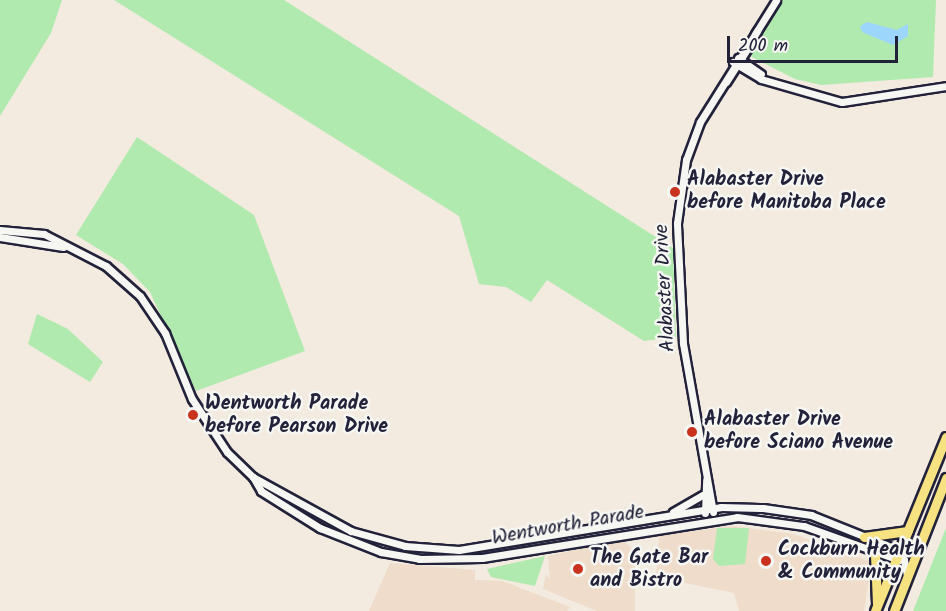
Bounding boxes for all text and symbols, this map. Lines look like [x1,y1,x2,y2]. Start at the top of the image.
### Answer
scale bar [730,24,901,62]
text: 200 m [738,32,788,61]
place label: Alabaster Drive before Manitoba Place [687,168,886,215]
marker: Alabaster Drive before Manitoba Place [668,185,682,199]
street label: Alabaster Drive [651,223,681,353]
place label: Wentworth Parade before Pearson Drive [205,392,388,439]
marker: Wentworth Parade before Pearson Drive [186,408,200,422]
place label: Alabaster Drive before Sciano Avenue [704,408,893,455]
marker: Alabaster Drive before Sciano Avenue [685,425,699,439]
street label: Wentworth Parade [490,501,646,551]
place label: Cockburn Health & Community [778,538,925,585]
place label: The Gate Bar and Bistro [590,546,708,593]
marker: Cockburn Health & Community [759,554,773,568]
marker: The Gate Bar and Bistro [571,562,585,576]

